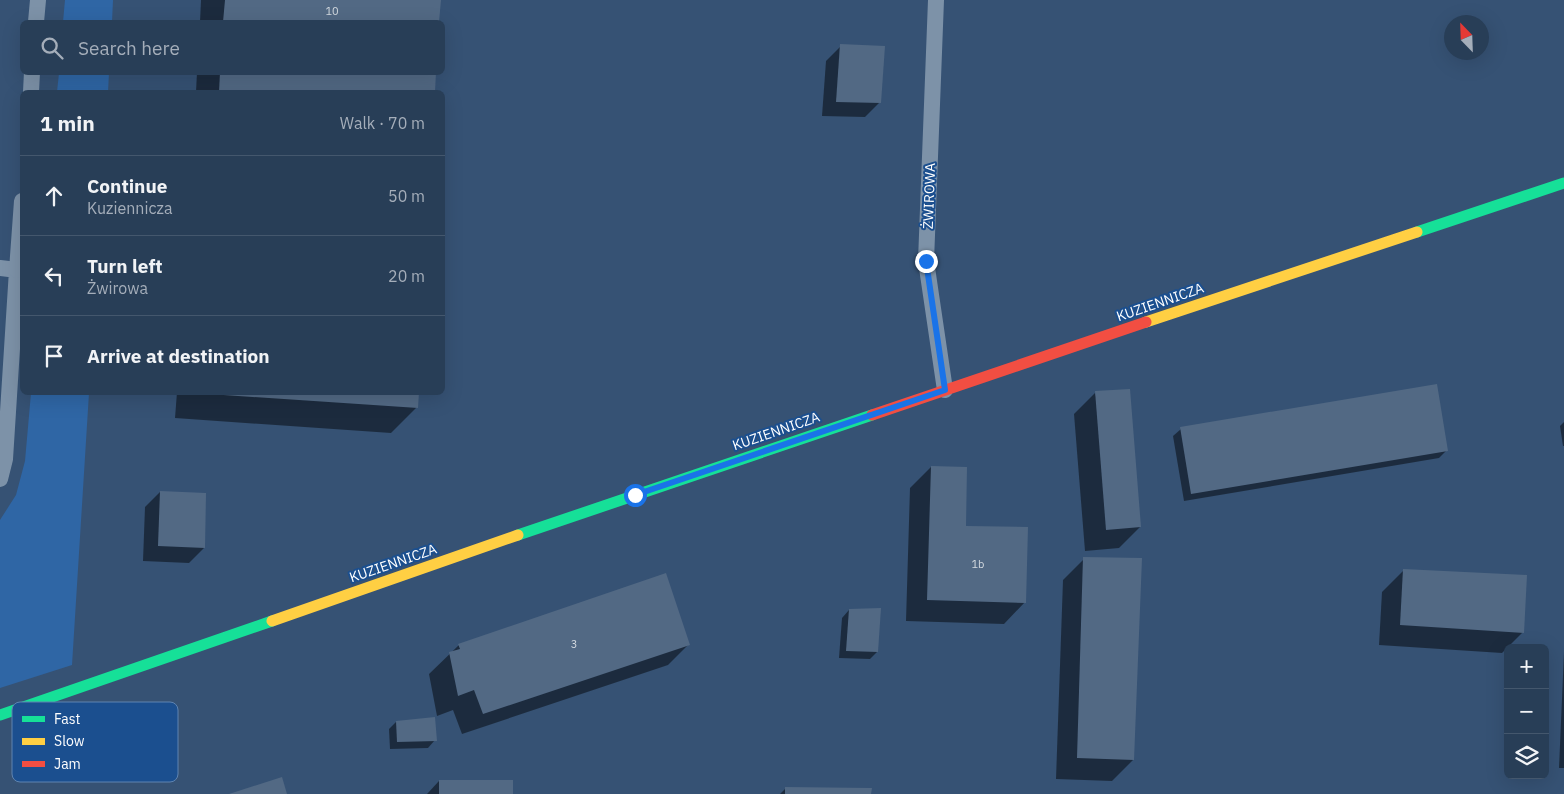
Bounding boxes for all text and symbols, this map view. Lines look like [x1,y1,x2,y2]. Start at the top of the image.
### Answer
house number: 10 [325,4,339,18]
north arrow [1444,15,1489,60]
search box [20,20,445,75]
icon: search [38,34,66,62]
text: Search here [78,36,180,60]
text: 1 min [40,109,95,137]
text: Walk · 70 m [340,113,425,133]
street label: ŻWIROWA [919,163,939,229]
text: Continue [87,174,167,198]
icon: ahead [40,182,68,210]
text: 50 m [388,186,425,206]
text: Kuziennicza [87,198,172,218]
route end [915,250,938,273]
text: Turn left [87,254,163,278]
icon: left [40,262,68,290]
text: 20 m [388,266,425,286]
text: Żwirowa [87,278,148,298]
street label: KUZIENNICZA [1114,279,1206,325]
icon: arrive [40,342,68,370]
text: Arrive at destination [87,344,270,368]
street label: KUZIENNICZA [730,408,822,454]
route start [624,484,647,507]
street label: KUZIENNICZA [347,540,439,586]
house number: 1b [972,557,984,571]
house number: 3 [571,637,577,651]
map controls [1504,644,1549,779]
button: + [1504,644,1549,689]
button: − [1504,689,1549,734]
legend [12,702,178,782]
text: Fast [54,710,80,728]
text: Slow [54,732,85,750]
button: layers [1504,734,1549,779]
text: Jam [54,755,81,773]

